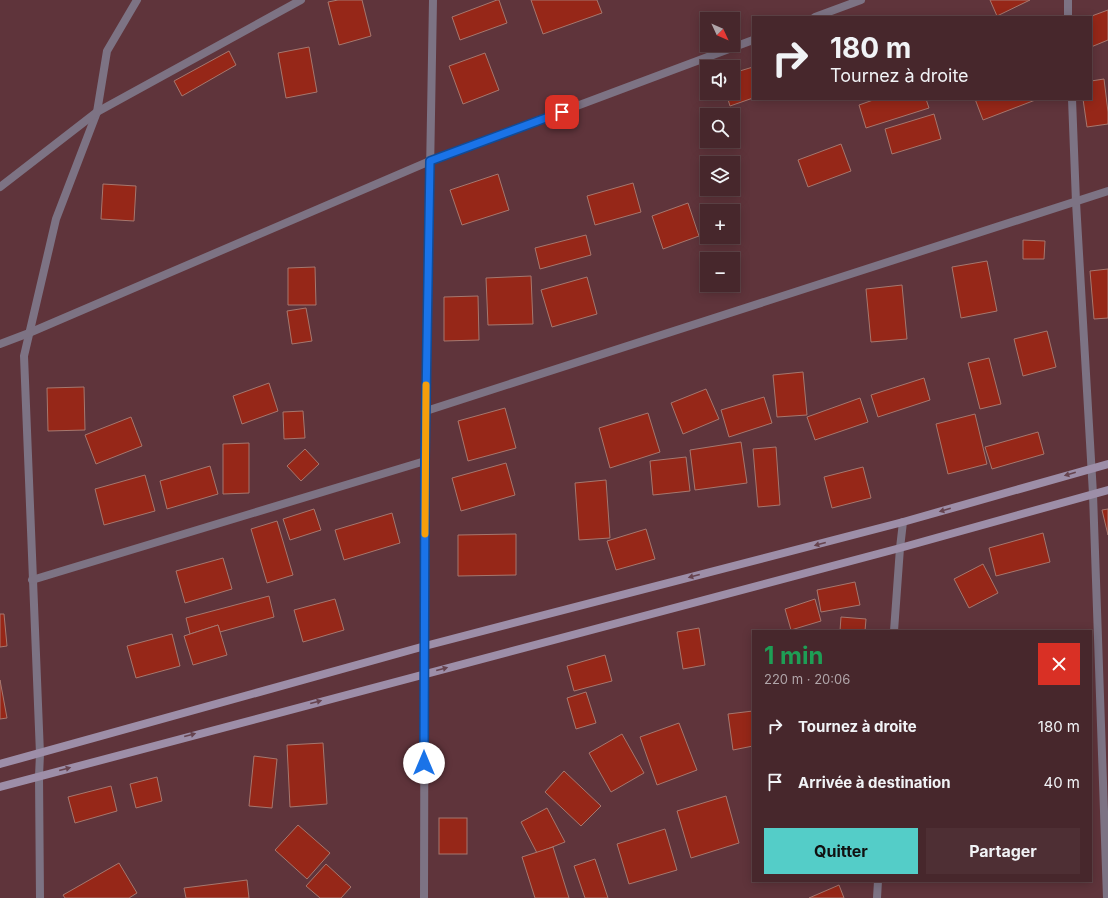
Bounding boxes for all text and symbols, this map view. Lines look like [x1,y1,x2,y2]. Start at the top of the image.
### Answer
north arrow [700,12,740,52]
map controls [700,12,740,292]
text: 180 m [830,31,911,65]
icon: right [764,32,816,84]
button: sound [700,60,740,100]
text: Tournez à droite [830,65,969,86]
pin [545,95,579,129]
icon: arrive [551,101,573,123]
button: search [700,108,740,148]
button: layers [700,156,740,196]
button: + [700,204,740,244]
button: − [700,252,740,292]
one-way arrow [1064,471,1076,477]
one-way arrow [939,507,951,513]
one-way arrow [814,541,826,547]
one-way arrow [688,573,700,579]
text: 1 min [764,641,823,670]
button: close [1038,643,1080,685]
one-way arrow [436,666,448,672]
text: 220 m · 20:06 [764,671,850,687]
one-way arrow [310,699,322,705]
icon: right [764,715,786,737]
text: Tournez à droite [798,717,917,736]
text: 180 m [1038,717,1080,736]
one-way arrow [184,732,196,738]
position arrow [403,742,445,784]
one-way arrow [59,766,71,772]
icon: arrive [764,771,786,793]
text: Arrivée à destination [798,773,951,792]
text: 40 m [1043,773,1080,792]
button: Quitter [764,828,918,874]
button: Partager [926,828,1080,874]

